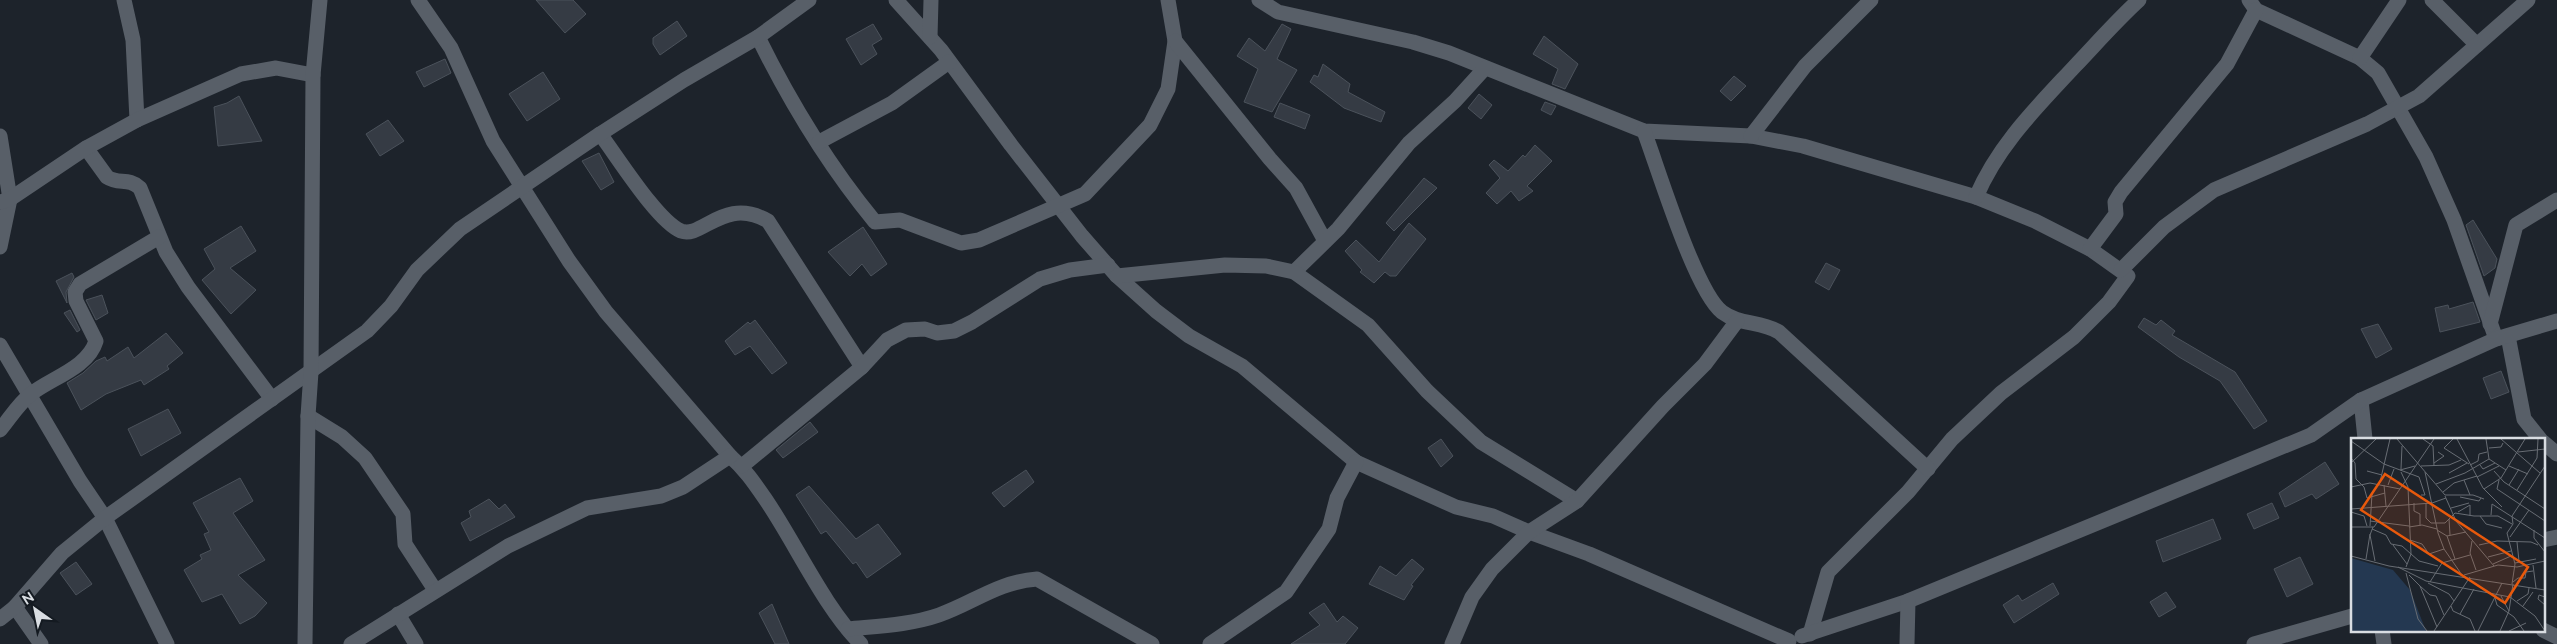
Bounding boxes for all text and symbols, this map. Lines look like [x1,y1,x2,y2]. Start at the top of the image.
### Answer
inset map [2351,438,2544,632]
north arrow [10,584,60,634]
text: N [19,588,37,608]

